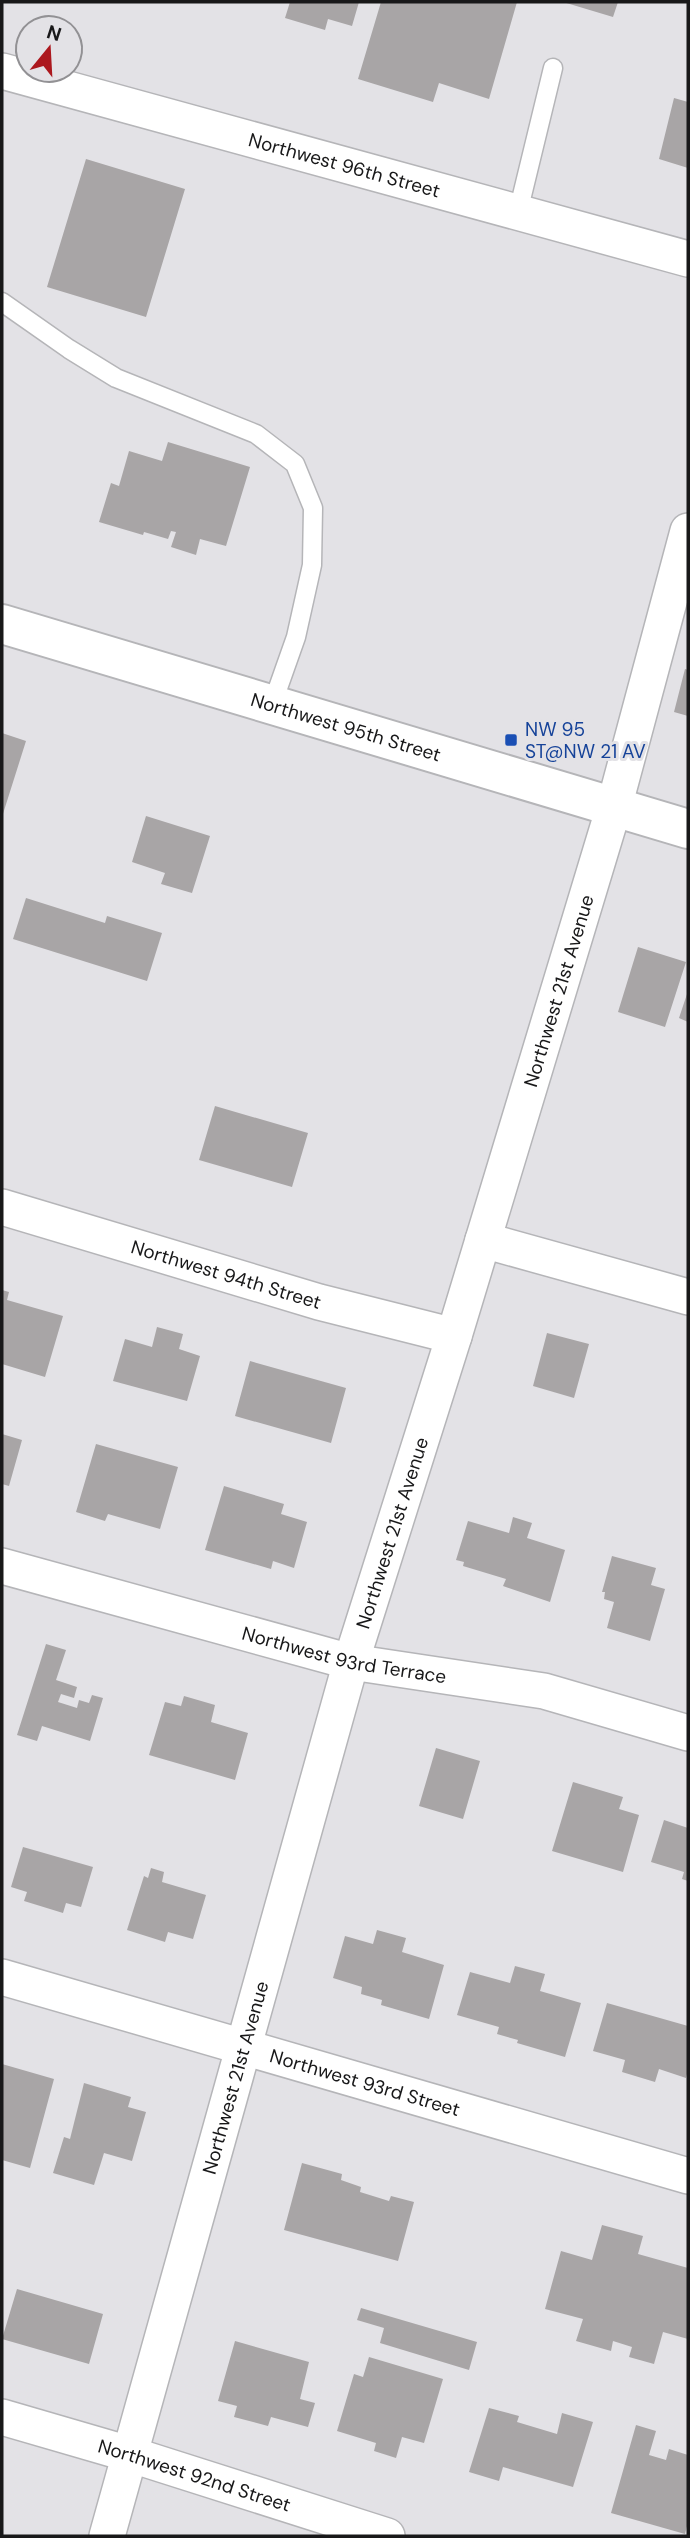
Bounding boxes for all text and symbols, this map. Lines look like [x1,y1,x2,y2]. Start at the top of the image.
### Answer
north arrow [14,14,84,84]
text: N [44,19,65,47]
street label: Northwest 96th Street [246,127,443,203]
street label: Northwest 95th Street [248,687,444,767]
place label: NW 95 ST@NW 21 AV [525,717,646,764]
marker: NW 95 ST@NW 21 AV [503,732,519,748]
street label: Northwest 21st Avenue [518,892,600,1090]
street label: Northwest 94th Street [128,1234,324,1315]
street label: Northwest 21st Avenue [350,1434,434,1632]
street label: Northwest 93rd Terrace [239,1621,448,1689]
street label: Northwest 21st Avenue [197,1978,274,2177]
street label: Northwest 93rd Street [267,2043,463,2122]
street label: Northwest 92nd Street [95,2434,294,2518]

